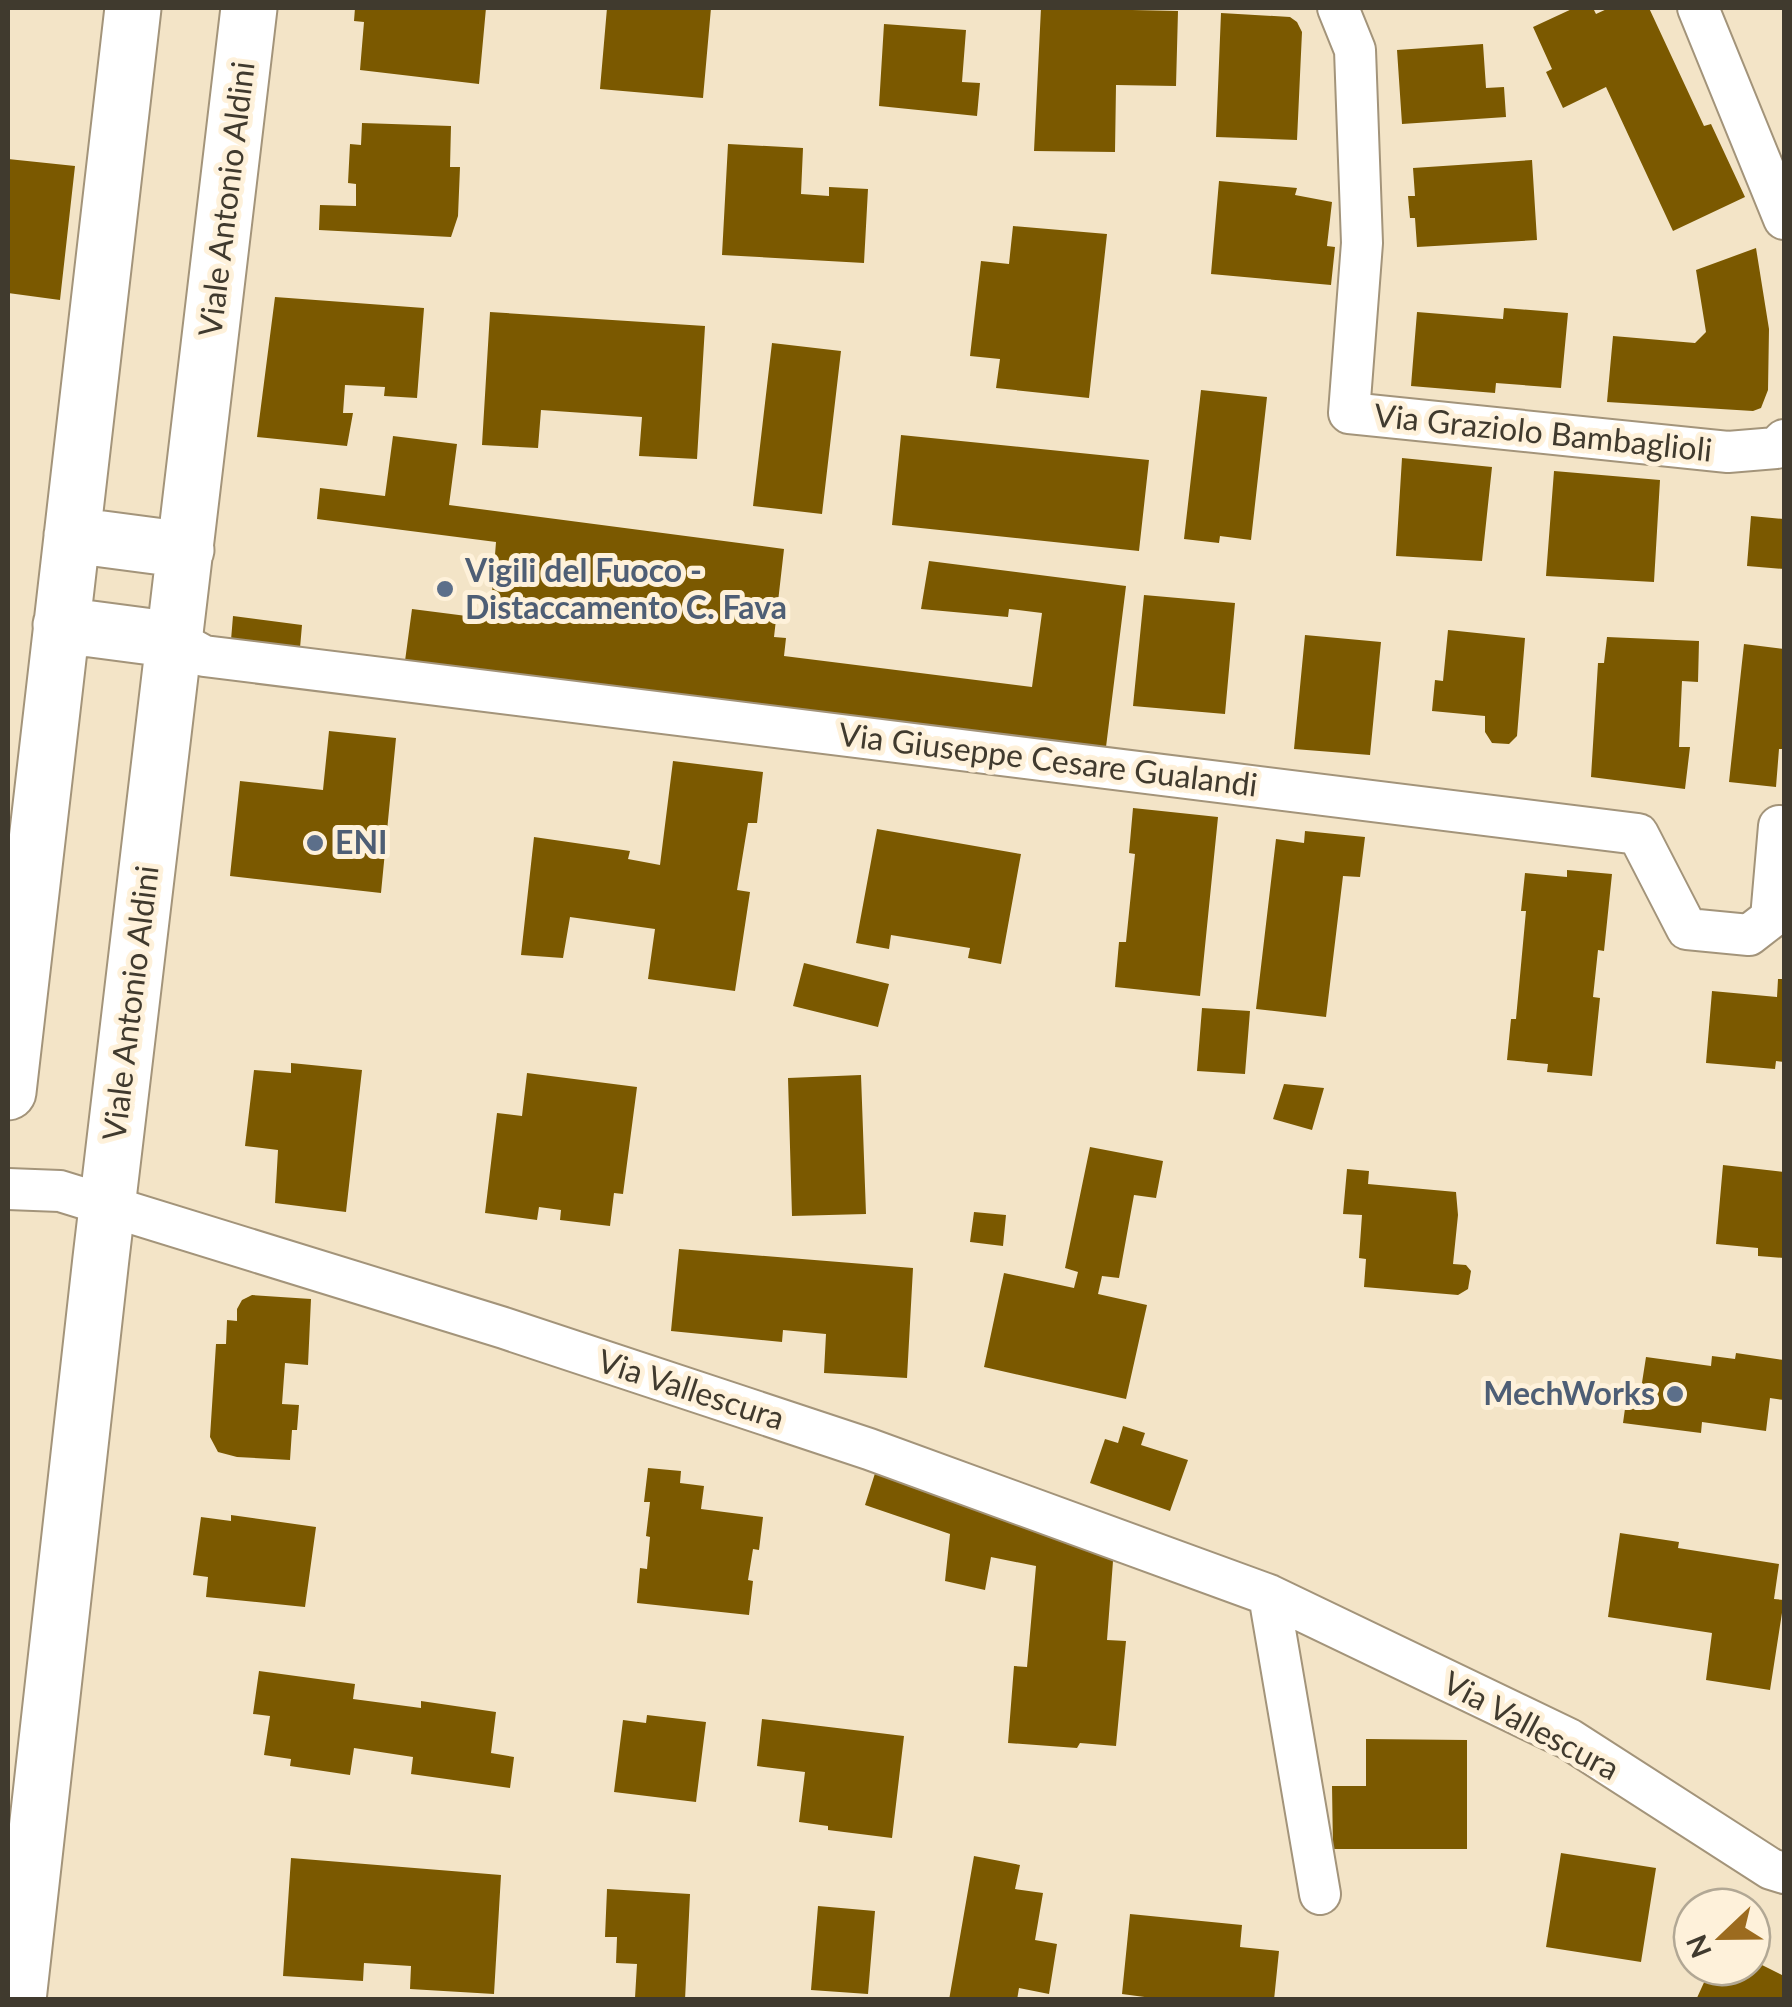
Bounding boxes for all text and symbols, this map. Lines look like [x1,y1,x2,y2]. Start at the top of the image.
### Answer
street label: Viale Antonio Aldini [189,59,262,339]
street label: Via Graziolo Bambaglioli [1372,394,1714,469]
place label: Vigili del Fuoco - Distaccamento C. Fava [464,550,787,626]
marker: Vigili del Fuoco - Distaccamento C. Fava [434,578,456,600]
street label: Via Giuseppe Cesare Gualandi [837,713,1260,804]
place label: ENI [335,822,388,861]
marker: ENI [304,832,326,854]
street label: Viale Antonio Aldini [93,863,166,1143]
street label: Via Vallescura [593,1340,790,1437]
place label: MechWorks [1483,1373,1655,1412]
marker: MechWorks [1664,1383,1686,1405]
street label: Via Vallescura [1437,1662,1626,1787]
north arrow [1672,1887,1772,1987]
text: N [1678,1930,1718,1963]

